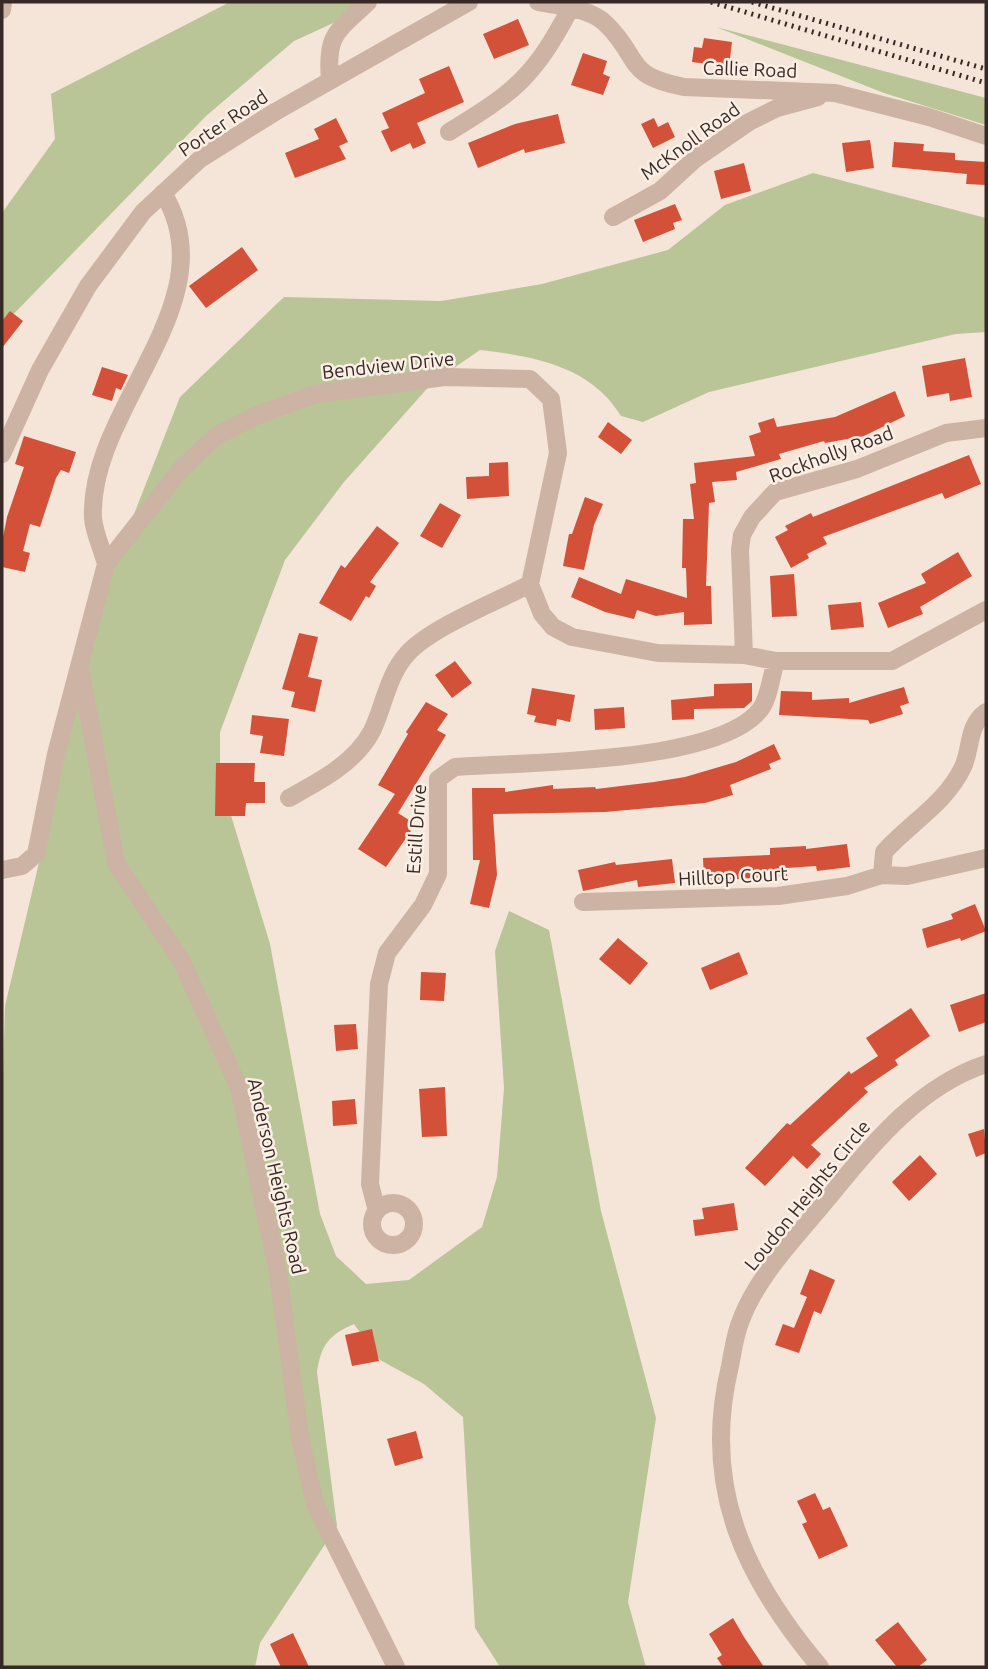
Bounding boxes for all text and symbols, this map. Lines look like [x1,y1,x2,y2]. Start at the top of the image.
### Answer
street label: Callie Road [702,56,798,82]
street label: Porter Road [174,85,272,161]
street label: McKnoll Road [636,98,744,184]
street label: Bendview Drive [321,347,455,383]
street label: Rockholly Road [766,421,896,487]
street label: Estill Drive [402,783,430,875]
street label: Hilltop Court [677,862,789,890]
street label: Anderson Heights Road [244,1076,310,1276]
street label: Loudon Heights Circle [740,1115,874,1275]

